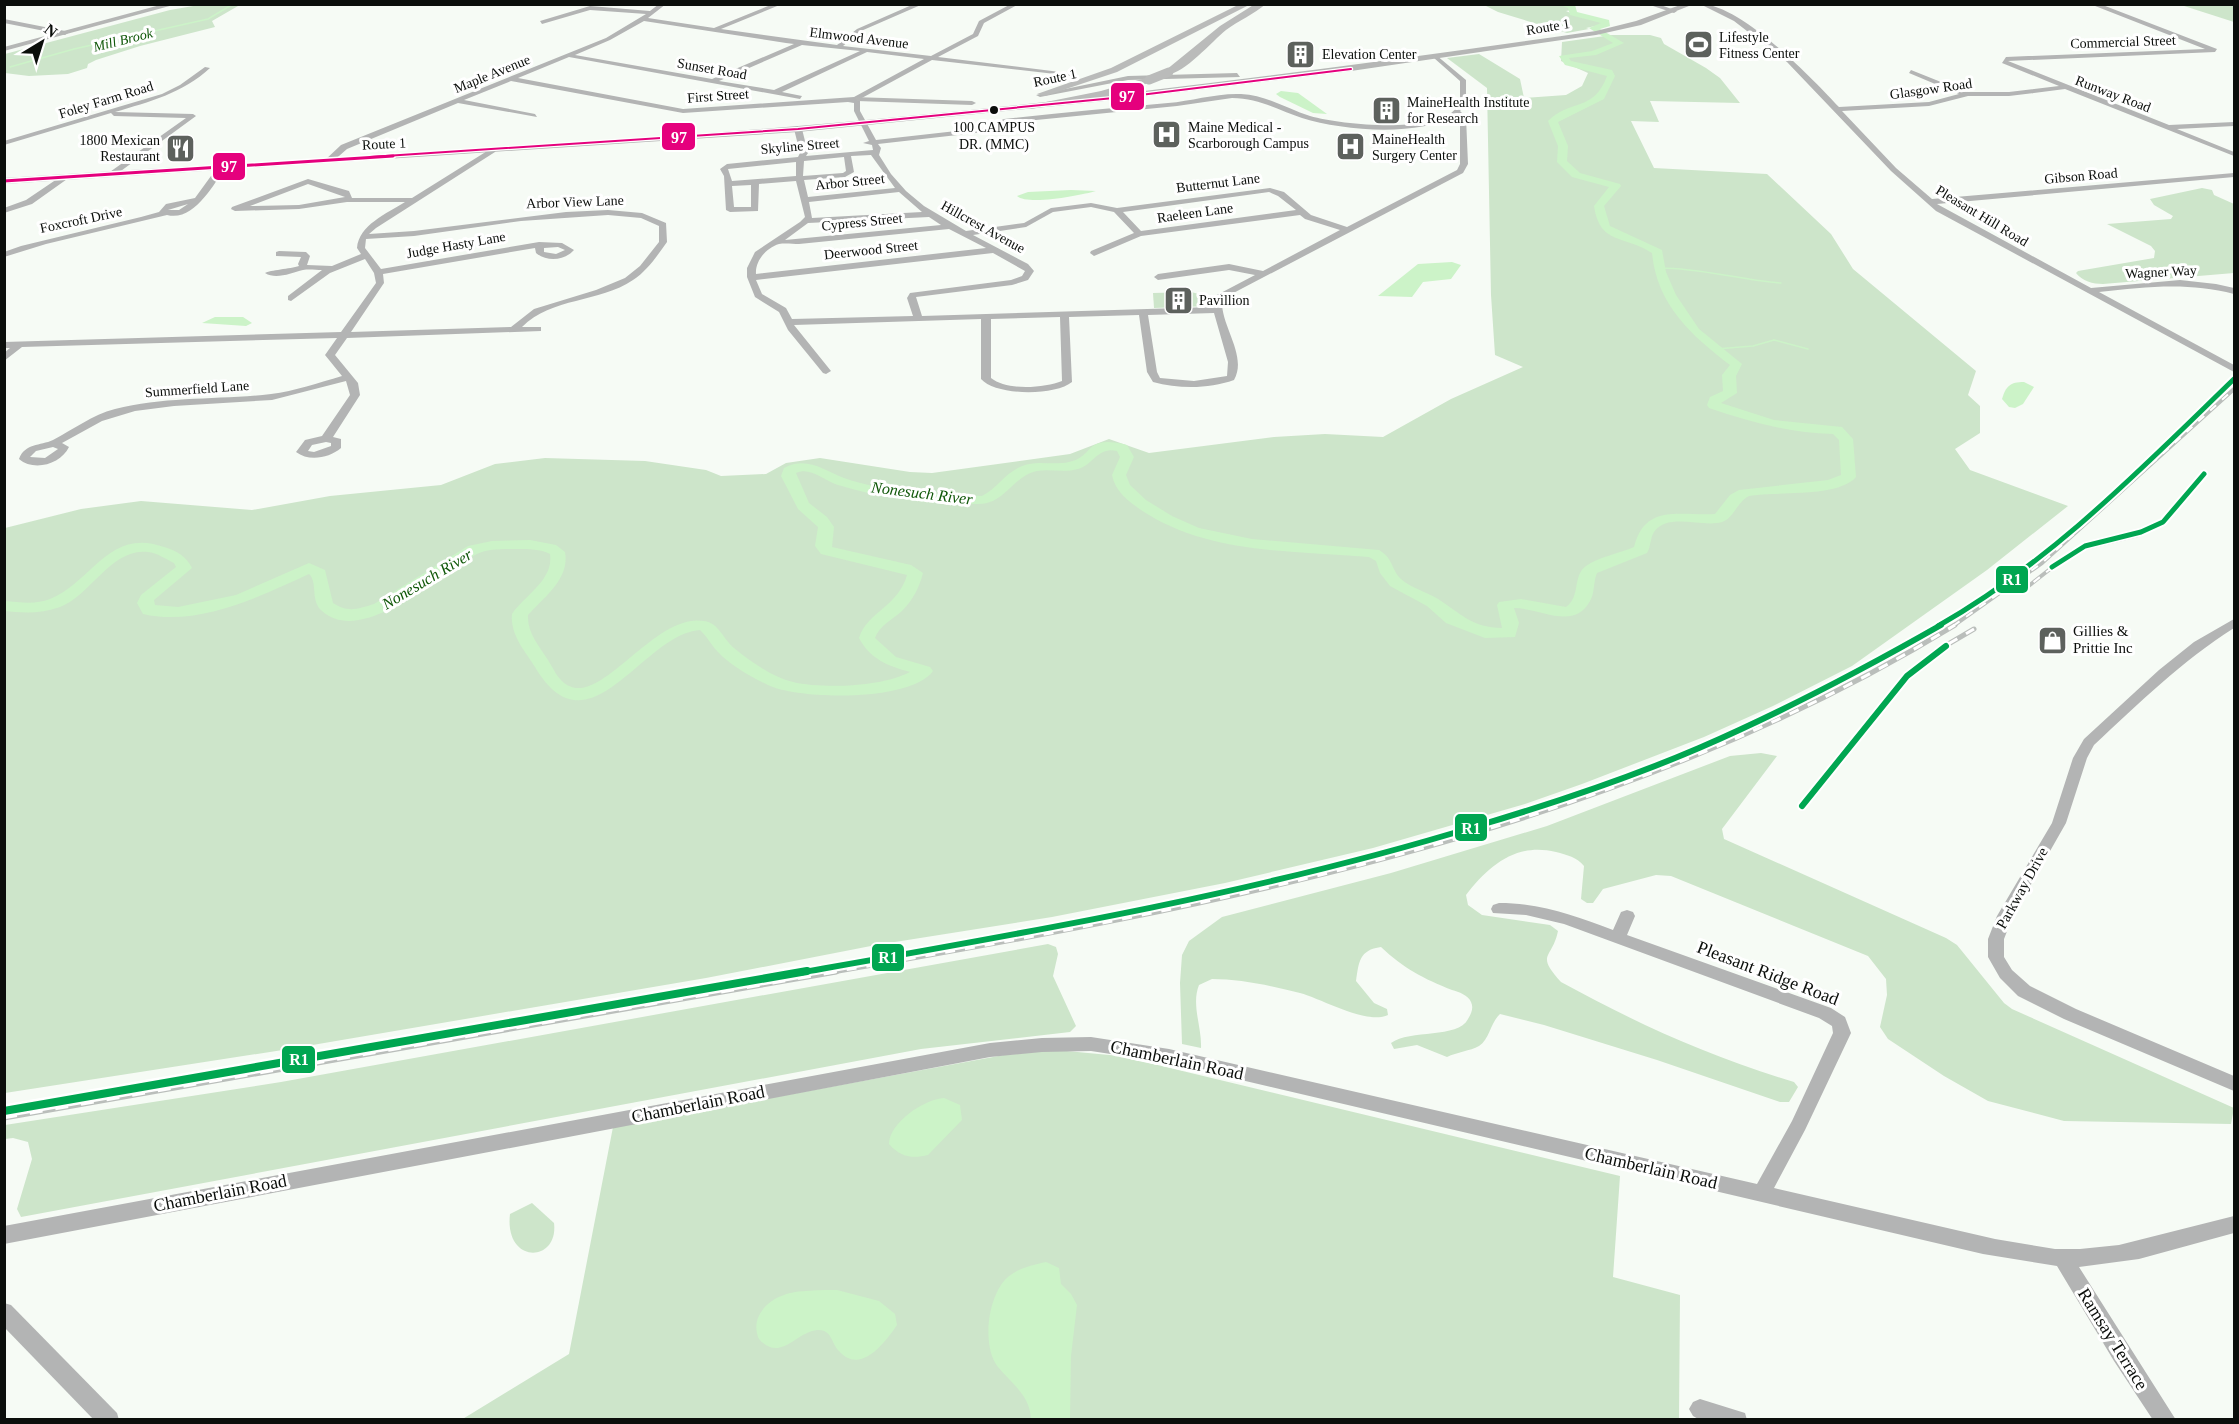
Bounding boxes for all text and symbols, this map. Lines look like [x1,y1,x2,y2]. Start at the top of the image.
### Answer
north arrow [12,12,72,72]
street label: Route 1 [1525,16,1571,38]
text: N [41,20,61,41]
street label: Elmwood Avenue [809,24,909,52]
water label: Mill Brook [91,25,155,55]
sports icon: Lifestyle Fitness Center [1682,29,1714,61]
place label: Lifestyle Fitness Center [1719,30,1800,61]
street label: Commercial Street [2070,33,2176,51]
building icon: Elevation Center [1285,38,1317,70]
place label: Elevation Center [1322,47,1417,62]
street label: Maple Avenue [452,52,532,96]
street label: Sunset Road [676,56,748,82]
street label: Route 1 [1032,66,1078,90]
street label: Runway Road [2073,73,2153,115]
street label: Glasgow Road [1889,76,1973,102]
street label: Foley Farm Road [57,79,155,121]
line badge: 97 [1110,82,1145,111]
street label: First Street [687,86,749,106]
text: 97 [1119,88,1135,105]
building icon: MaineHealth Institute for Research [1370,94,1402,126]
place label: MaineHealth Institute for Research [1407,95,1529,126]
marker: 100 CAMPUS DR. (MMC) [988,104,1000,116]
hospital icon: Maine Medical - Scarborough Campus [1151,119,1183,151]
place label: 100 CAMPUS DR. (MMC) [953,120,1035,153]
place label: Maine Medical - Scarborough Campus [1188,120,1309,151]
line badge: 97 [661,122,696,151]
text: 97 [671,129,687,146]
hospital icon: MaineHealth Surgery Center [1335,131,1367,163]
restaurant icon: 1800 Mexican Restaurant [165,132,197,164]
place label: MaineHealth Surgery Center [1372,132,1457,163]
place label: 1800 Mexican Restaurant [80,133,160,164]
street label: Route 1 [362,135,406,153]
street label: Skyline Street [760,135,840,157]
line badge: 97 [212,152,246,181]
text: 97 [221,158,237,175]
street label: Gibson Road [2044,165,2118,187]
street label: Butternut Lane [1175,170,1261,196]
street label: Arbor Street [815,171,885,193]
street label: Pleasant Hill Road [1933,183,2031,249]
street label: Arbor View Lane [526,193,624,211]
street label: Hillcrest Avenue [939,198,1027,256]
street label: Raeleen Lane [1156,200,1234,226]
street label: Foxcroft Drive [39,204,123,236]
street label: Cypress Street [821,210,903,234]
street label: Judge Hasty Lane [405,229,507,261]
street label: Deerwood Street [823,238,919,262]
street label: Wagner Way [2125,263,2197,281]
building icon: Pavillion [1162,284,1194,316]
place label: Pavillion [1199,293,1250,308]
street label: Summerfield Lane [144,378,250,400]
water label: Nonesuch River [869,478,974,508]
water label: Nonesuch River [378,545,476,613]
line badge: R1 [1995,565,2029,594]
text: R1 [2002,571,2022,588]
place label: Gillies & Prittie Inc [2073,623,2133,656]
shop icon: Gillies & Prittie Inc [2036,624,2068,656]
line badge: R1 [1454,813,1488,842]
text: R1 [1461,820,1481,837]
street label: Parkway Drive [1993,844,2051,931]
street label: Pleasant Ridge Road [1694,937,1842,1009]
line badge: R1 [871,943,905,972]
text: R1 [878,949,898,966]
street label: Chamberlain Road [1109,1036,1245,1084]
line badge: R1 [281,1045,316,1074]
text: R1 [289,1051,309,1068]
street label: Chamberlain Road [630,1081,766,1127]
street label: Chamberlain Road [1583,1143,1719,1193]
street label: Chamberlain Road [152,1170,288,1216]
street label: Ramsay Terrace [2074,1285,2152,1393]

